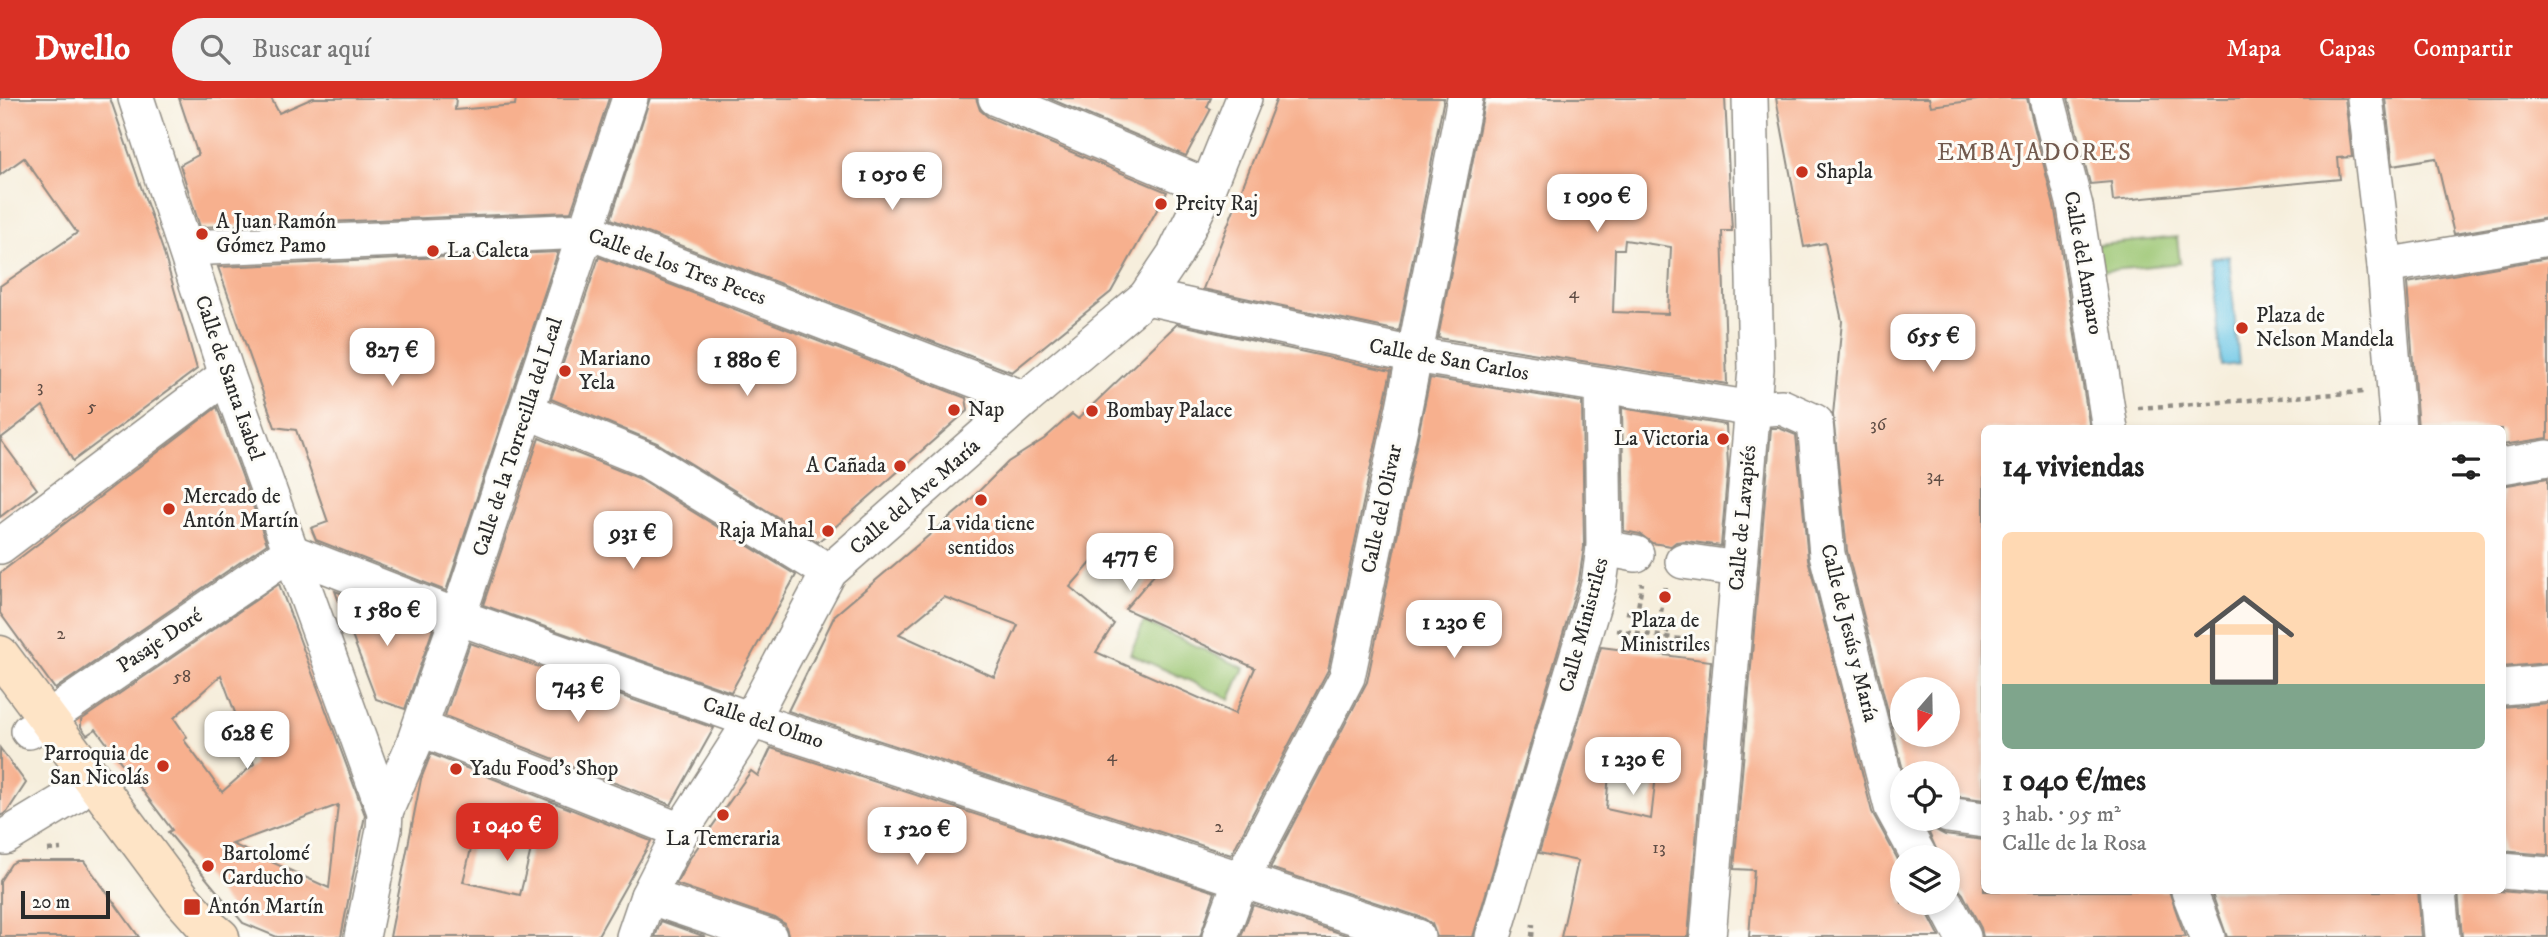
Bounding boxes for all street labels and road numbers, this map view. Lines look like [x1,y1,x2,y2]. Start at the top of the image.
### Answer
street label: Calle del Amparo [2058,189,2108,337]
street label: Calle de los Tres Peces [585,223,769,311]
street label: Calle de Santa Isabel [189,292,270,465]
street label: Calle de la Torrecilla del Leal [467,314,569,560]
street label: Calle de San Carlos [1367,333,1531,387]
street label: Calle del Ave María [845,433,986,561]
street label: Calle del Olivar [1356,442,1408,576]
street label: Calle de Lavapiés [1724,444,1762,592]
street label: Calle de Jesús y María [1814,541,1884,725]
street label: Calle Ministriles [1554,555,1614,695]
street label: Pasaje Doré [112,603,208,679]
street label: Calle del Olmo [699,691,827,755]

